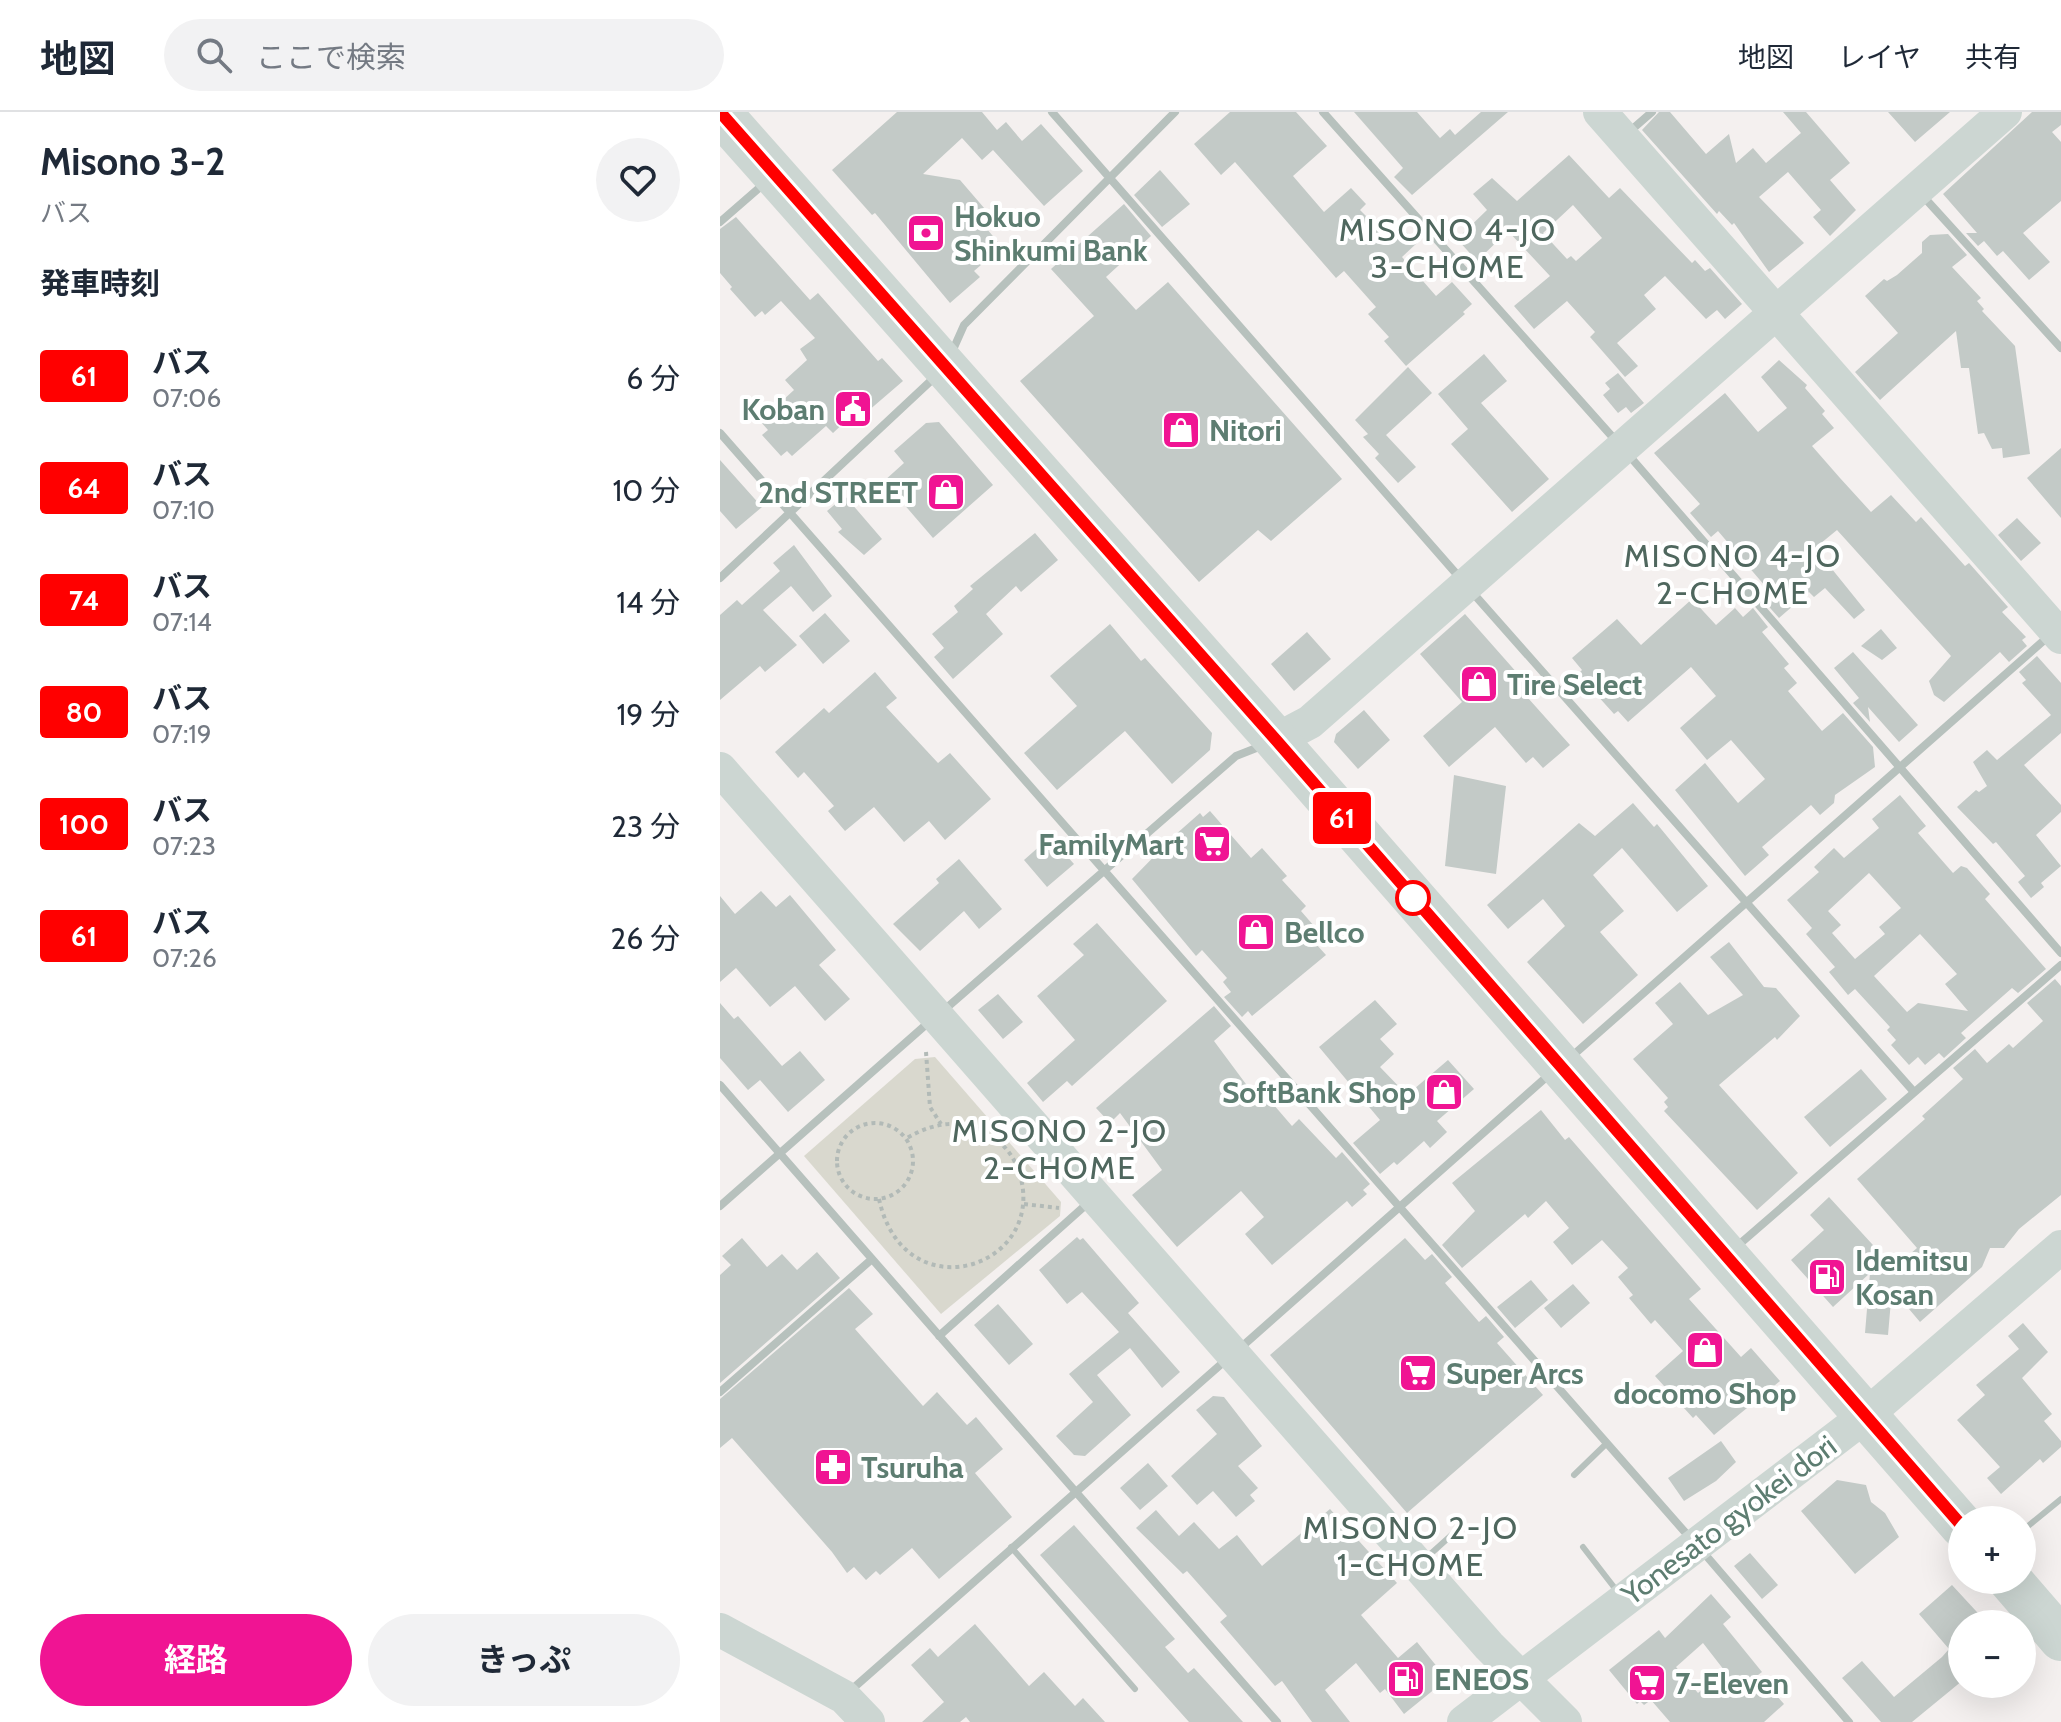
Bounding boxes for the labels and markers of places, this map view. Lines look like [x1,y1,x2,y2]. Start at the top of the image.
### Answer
place label: Hokuo Shinkumi Bank [954,198,1148,269]
bank icon: Hokuo Shinkumi Bank [905,212,947,254]
public building icon: Koban [832,388,874,430]
place label: Koban [742,391,825,428]
shop icon: Nitori [1160,409,1202,451]
place label: Nitori [1209,412,1282,449]
shop icon: 2nd STREET [925,471,967,513]
place label: 2nd STREET [758,474,918,511]
shop icon: Tire Select [1458,663,1500,705]
place label: Tire Select [1507,666,1642,703]
supermarket icon: FamilyMart [1191,823,1233,865]
place label: FamilyMart [1038,826,1184,863]
unlabelled marker [1396,881,1430,915]
shop icon: Bellco [1235,911,1277,953]
place label: Bellco [1284,914,1365,951]
shop icon: SoftBank Shop [1423,1071,1465,1113]
place label: SoftBank Shop [1222,1074,1416,1111]
place label: Idemitsu Kosan [1855,1242,1968,1313]
fuel station icon: Idemitsu Kosan [1806,1256,1848,1298]
shop icon: docomo Shop [1684,1329,1726,1371]
supermarket icon: Super Arcs [1397,1352,1439,1394]
place label: Super Arcs [1446,1355,1584,1392]
place label: docomo Shop [1614,1375,1796,1412]
pharmacy icon: Tsuruha [812,1446,854,1488]
place label: Tsuruha [861,1449,964,1486]
fuel station icon: ENEOS [1385,1658,1427,1700]
place label: ENEOS [1434,1661,1529,1698]
supermarket icon: 7-Eleven [1626,1662,1668,1704]
place label: 7-Eleven [1675,1665,1789,1702]

